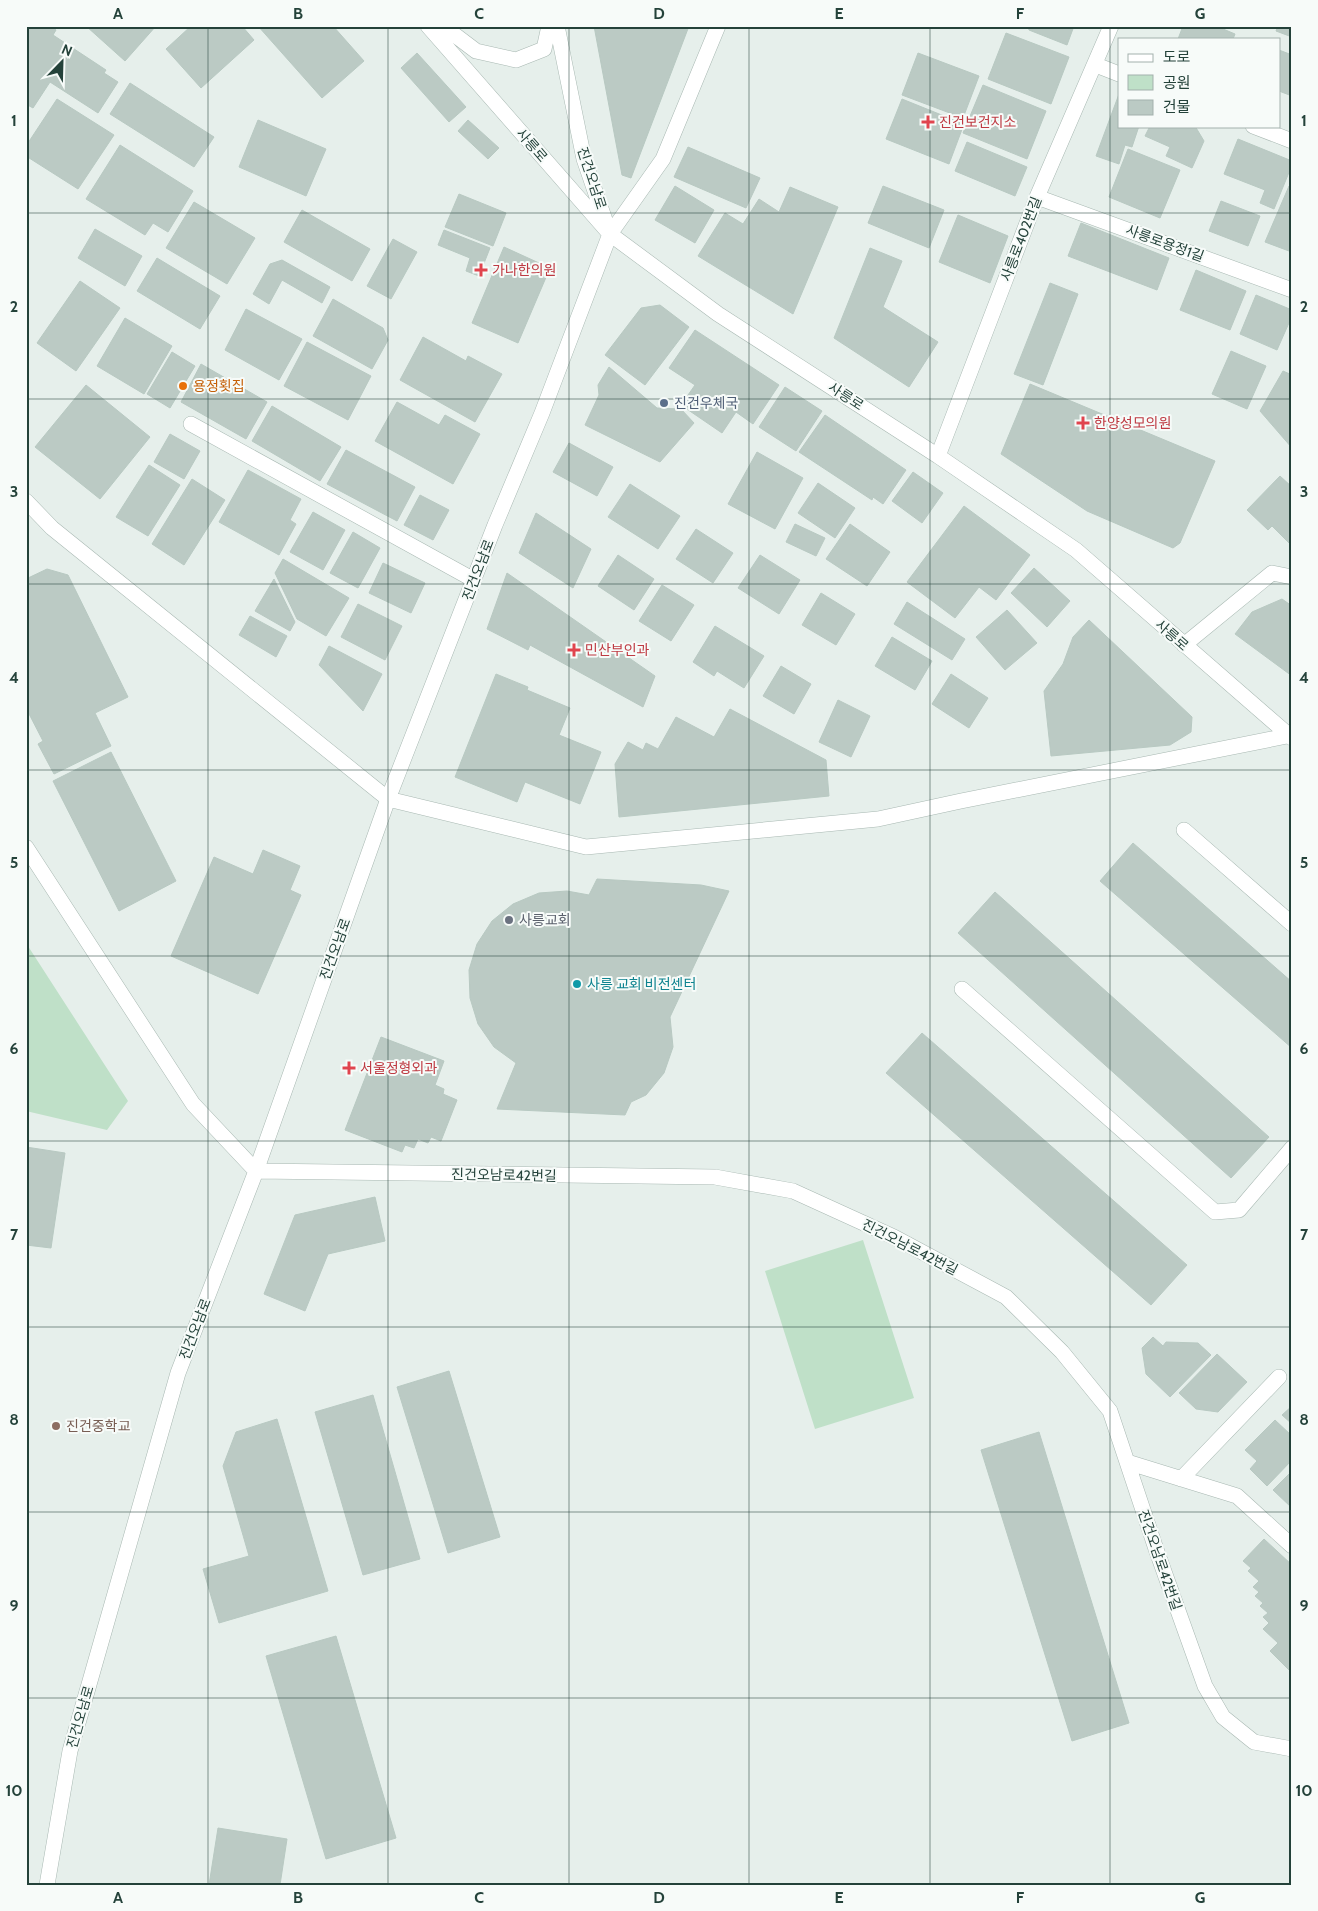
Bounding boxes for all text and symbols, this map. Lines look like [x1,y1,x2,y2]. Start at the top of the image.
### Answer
text: A [113,4,123,23]
text: B [293,4,303,23]
text: C [474,4,484,23]
text: D [653,4,665,23]
text: E [834,4,844,23]
text: F [1016,4,1025,23]
text: G [1195,4,1205,23]
north arrow [38,38,88,88]
legend [1118,38,1280,128]
text: N [59,40,75,60]
text: 도로 [1163,48,1191,66]
text: 공원 [1163,74,1191,92]
text: 건물 [1163,98,1191,116]
text: 1 [11,111,17,130]
text: 1 [1301,111,1307,130]
place label: 진건보건지소 [939,113,1016,131]
marker: 진건보건지소 [921,115,935,129]
street label: 사릉로 [513,125,552,166]
street label: 진건오남로 [573,145,611,212]
street label: 사릉로402번길 [997,194,1045,284]
street label: 사릉로용정1길 [1123,221,1207,265]
place label: 가나한의원 [492,261,556,279]
marker: 가나한의원 [474,263,488,277]
text: 2 [10,297,18,316]
text: 2 [1300,297,1308,316]
place label: 용정횟집 [193,377,245,395]
street label: 사릉로 [825,378,867,414]
marker: 용정횟집 [177,380,189,392]
place label: 진건우체국 [674,394,739,412]
marker: 진건우체국 [658,397,670,409]
place label: 한양성모의원 [1094,414,1171,432]
marker: 한양성모의원 [1076,416,1090,430]
text: 3 [10,482,18,501]
text: 3 [1300,482,1308,501]
street label: 진건오남로 [458,537,498,603]
street label: 사릉로 [1152,616,1193,655]
place label: 민산부인과 [585,641,650,659]
marker: 민산부인과 [567,643,581,657]
text: 4 [9,668,19,687]
text: 4 [1299,668,1309,687]
text: 5 [10,853,18,872]
text: 5 [1300,853,1308,872]
place label: 사릉교회 [519,911,571,929]
marker: 사릉교회 [503,914,515,926]
street label: 진건오남로 [316,916,355,982]
place label: 사릉 교회 비전센터 [587,975,696,993]
marker: 사릉 교회 비전센터 [571,978,583,990]
text: 6 [10,1039,19,1058]
text: 6 [1300,1039,1309,1058]
place label: 서울정형외과 [360,1059,437,1077]
marker: 서울정형외과 [342,1061,356,1075]
street label: 진건오남로42번길 [451,1165,557,1185]
street label: 진건오남로42번길 [859,1215,961,1279]
text: 7 [10,1225,19,1244]
text: 7 [1300,1225,1309,1244]
street label: 진건오남로 [175,1296,215,1362]
text: 8 [9,1410,19,1429]
text: 8 [1299,1410,1309,1429]
place label: 진건중학교 [66,1417,131,1435]
marker: 진건중학교 [50,1420,62,1432]
street label: 진건오남로42번길 [1134,1507,1186,1613]
text: 9 [10,1596,19,1615]
text: 9 [1300,1596,1309,1615]
street label: 진건오남로 [62,1683,98,1750]
text: 10 [5,1781,23,1800]
text: 10 [1295,1781,1313,1800]
text: A [113,1888,123,1907]
text: B [293,1888,303,1907]
text: C [474,1888,484,1907]
text: D [653,1888,665,1907]
text: E [834,1888,844,1907]
text: F [1016,1888,1025,1907]
text: G [1195,1888,1205,1907]

